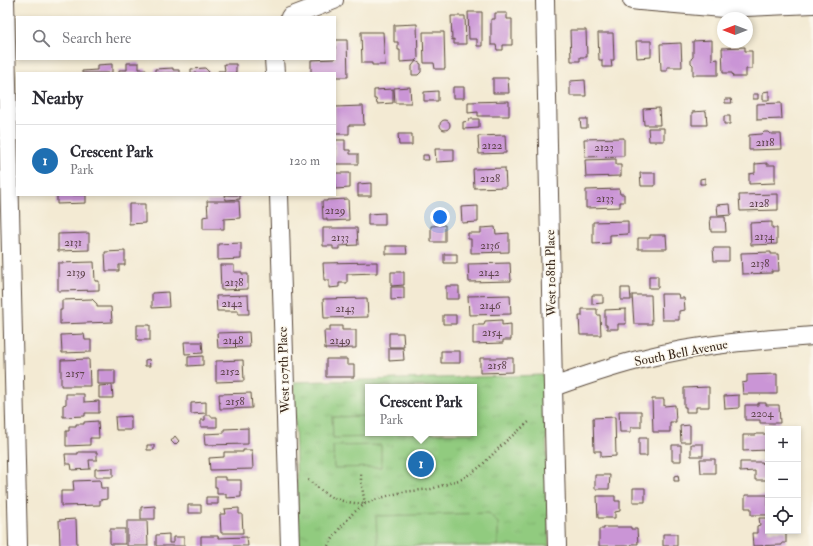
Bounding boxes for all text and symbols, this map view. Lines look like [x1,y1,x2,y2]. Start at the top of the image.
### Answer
north arrow [717,12,753,48]
search box [16,16,336,60]
icon: search [30,27,52,49]
text: Search here [62,29,131,48]
text: Nearby [32,88,83,109]
house number: 2118 [756,136,774,149]
house number: 2122 [482,139,503,152]
house number: 2123 [594,141,614,154]
text: Crescent Park [70,143,153,162]
text: 1 [43,153,47,169]
text: 120 m [289,153,320,169]
text: Park [70,162,94,178]
house number: 2128 [480,172,500,185]
house number: 2133 [596,192,614,205]
house number: 2128 [749,197,769,210]
house number: 2129 [325,204,345,217]
your location [430,207,450,227]
street label: West 108th Place [542,229,560,318]
house number: 2134 [754,230,775,243]
house number: 2133 [331,231,349,244]
house number: 2131 [64,236,82,249]
house number: 2136 [480,239,501,252]
house number: 2138 [751,257,769,270]
house number: 2139 [66,266,86,279]
house number: 2142 [478,266,500,279]
house number: 2138 [225,276,243,289]
house number: 2142 [221,297,243,310]
house number: 2146 [480,299,502,312]
house number: 2143 [335,302,355,315]
street label: West 107th Place [274,326,294,415]
house number: 2154 [482,326,503,339]
house number: 2148 [223,334,243,347]
house number: 2149 [329,334,351,347]
street label: South Bell Avenue [633,336,730,370]
house number: 2158 [487,359,507,372]
house number: 2152 [220,365,240,378]
house number: 2157 [65,367,85,380]
popup [365,384,477,436]
text: Crescent Park [379,393,463,412]
house number: 2158 [225,395,245,408]
house number: 2204 [751,407,774,420]
text: Park [379,412,403,428]
map controls [765,426,801,534]
button: + [765,426,801,462]
pin: 1 [408,449,434,479]
button: − [765,462,801,498]
button: locate [765,498,801,534]

